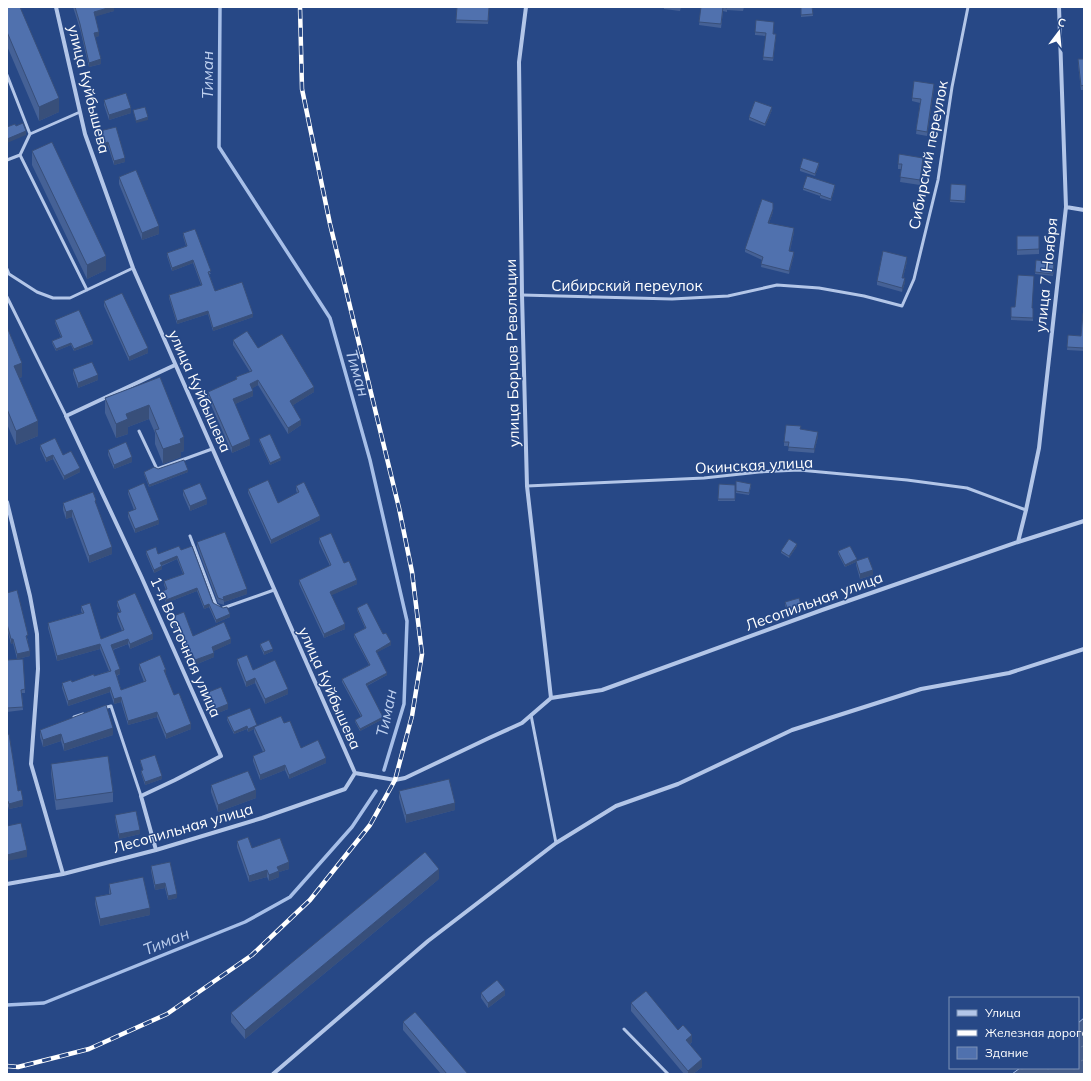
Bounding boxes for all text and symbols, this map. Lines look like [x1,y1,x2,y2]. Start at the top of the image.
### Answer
north arrow [1039,12,1079,52]
text: С [1056,15,1068,30]
street label: улица Куйбышева [64,23,114,155]
water label: Тиман [197,51,217,99]
street label: Сибирский переулок [904,78,952,231]
street label: улица 7 Ноября [1031,217,1061,333]
street label: улица Борцов Революции [501,259,523,447]
street label: Сибирский переулок [551,276,704,295]
street label: улица Куйбышева [164,327,236,455]
water label: Тиман [342,347,374,399]
street label: Окинская улица [694,452,814,478]
street label: Лесопильная улица [743,567,885,635]
street label: 1-я Восточная улица [146,574,226,720]
street label: улица Куйбышева [294,624,366,752]
water label: Тиман [371,687,401,739]
street label: Лесопильная улица [111,799,255,857]
water label: Тиман [140,923,192,959]
legend [949,997,1079,1069]
text: Улица [984,1005,1021,1020]
text: Железная дорога [985,1025,1089,1040]
text: Здание [985,1045,1029,1060]

